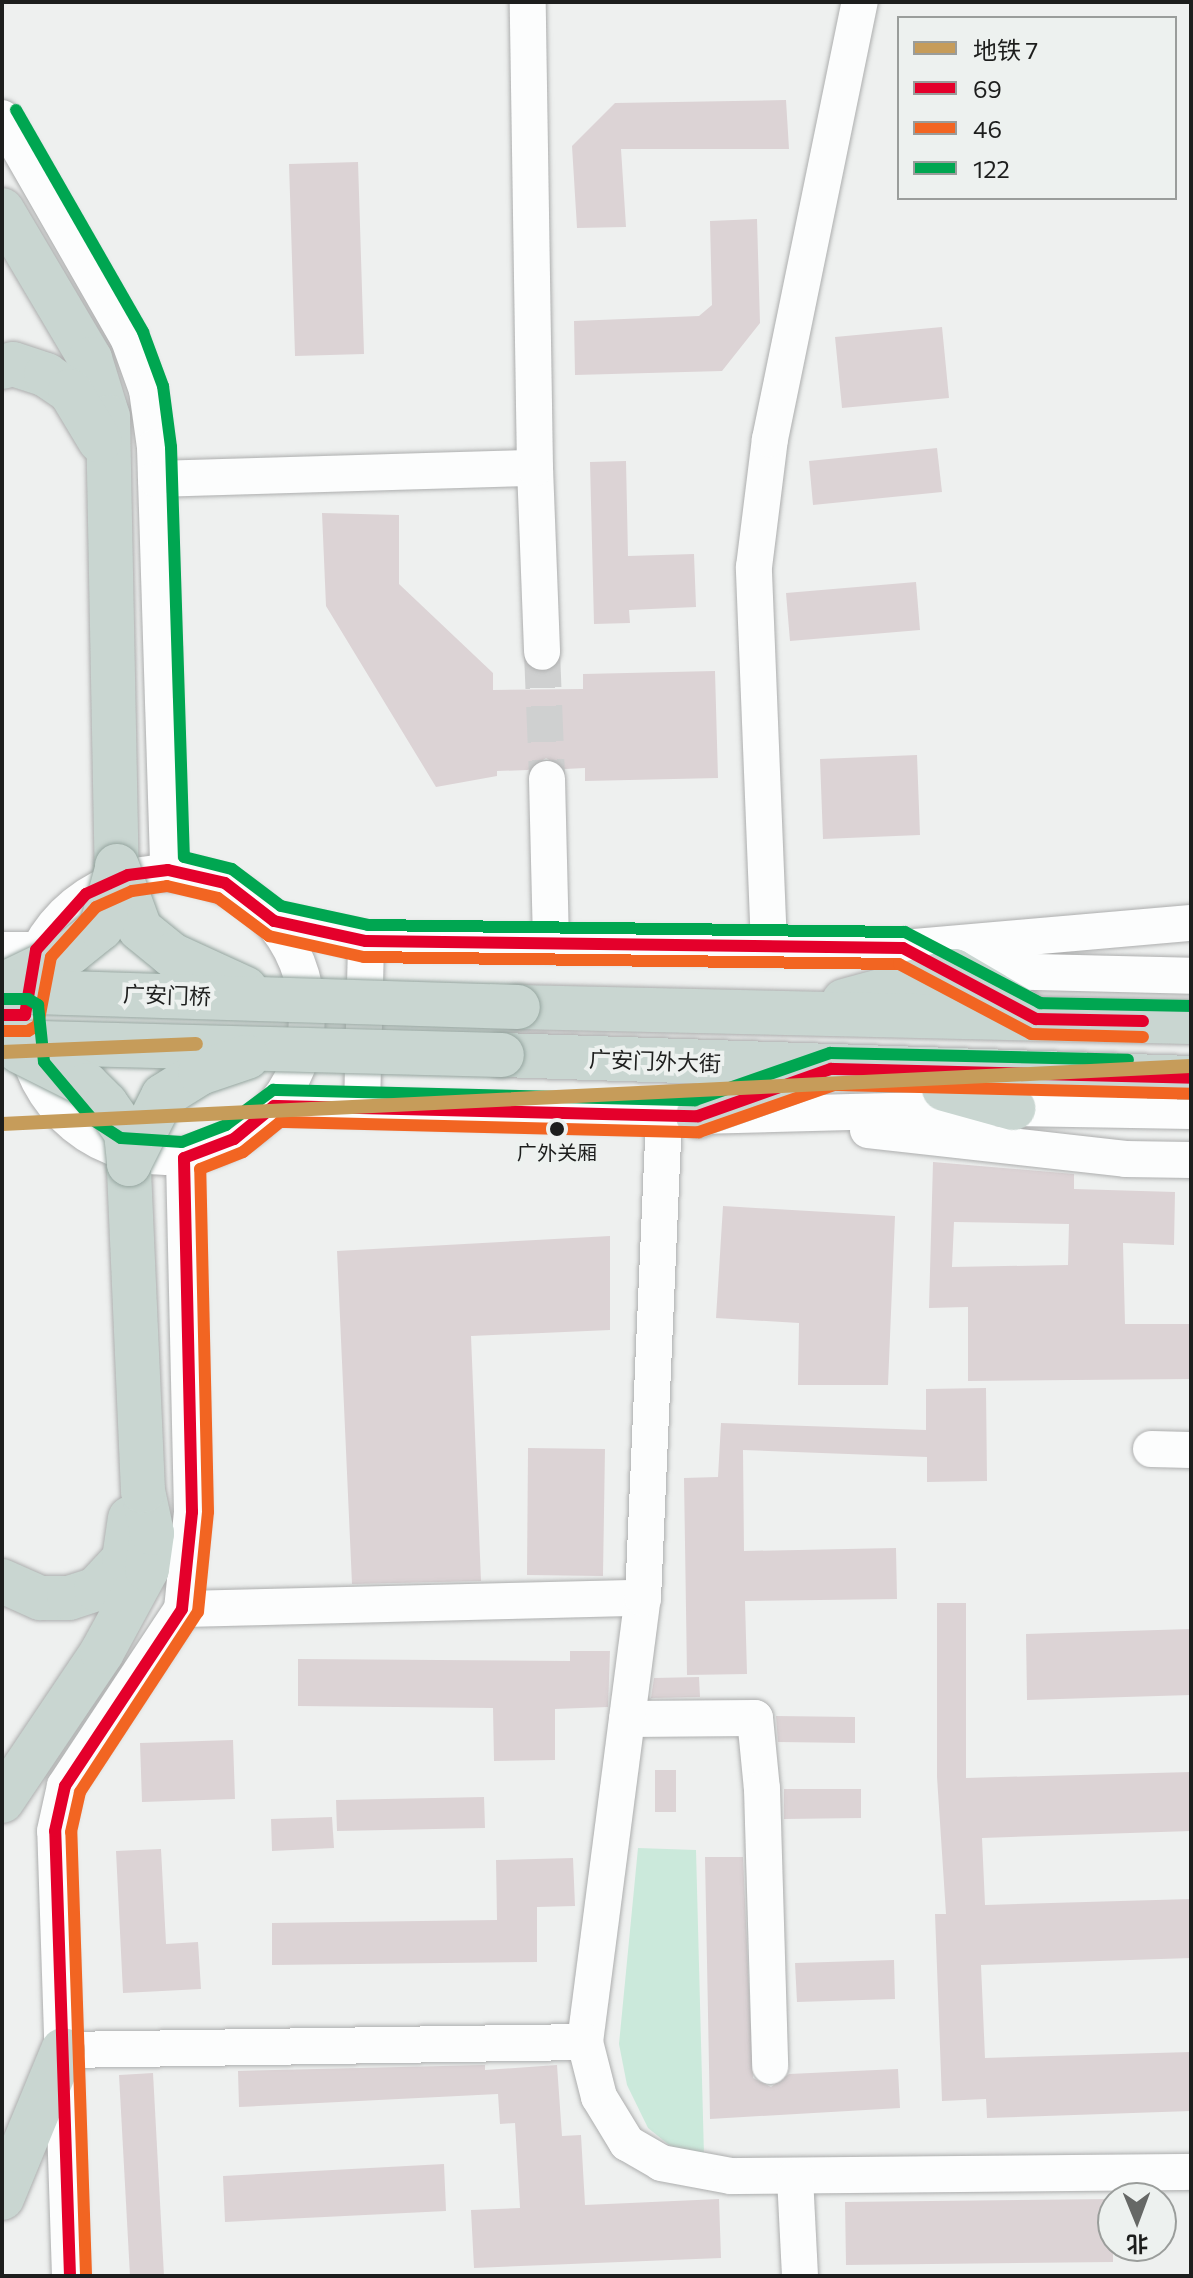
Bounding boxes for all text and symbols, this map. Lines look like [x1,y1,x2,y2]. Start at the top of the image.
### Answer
legend [897,16,1177,200]
text: 地铁 7 [973,35,1038,64]
text: 69 [973,74,1002,103]
text: 46 [973,114,1002,143]
text: 122 [973,154,1010,183]
street label: 广安门桥 [123,980,211,1010]
street label: 广安门外大街 [589,1046,721,1076]
marker: 广外关厢 [549,1121,565,1137]
place label: 广外关厢 [517,1140,597,1164]
north arrow [1097,2182,1177,2262]
text: 北 [1126,2231,1149,2258]

